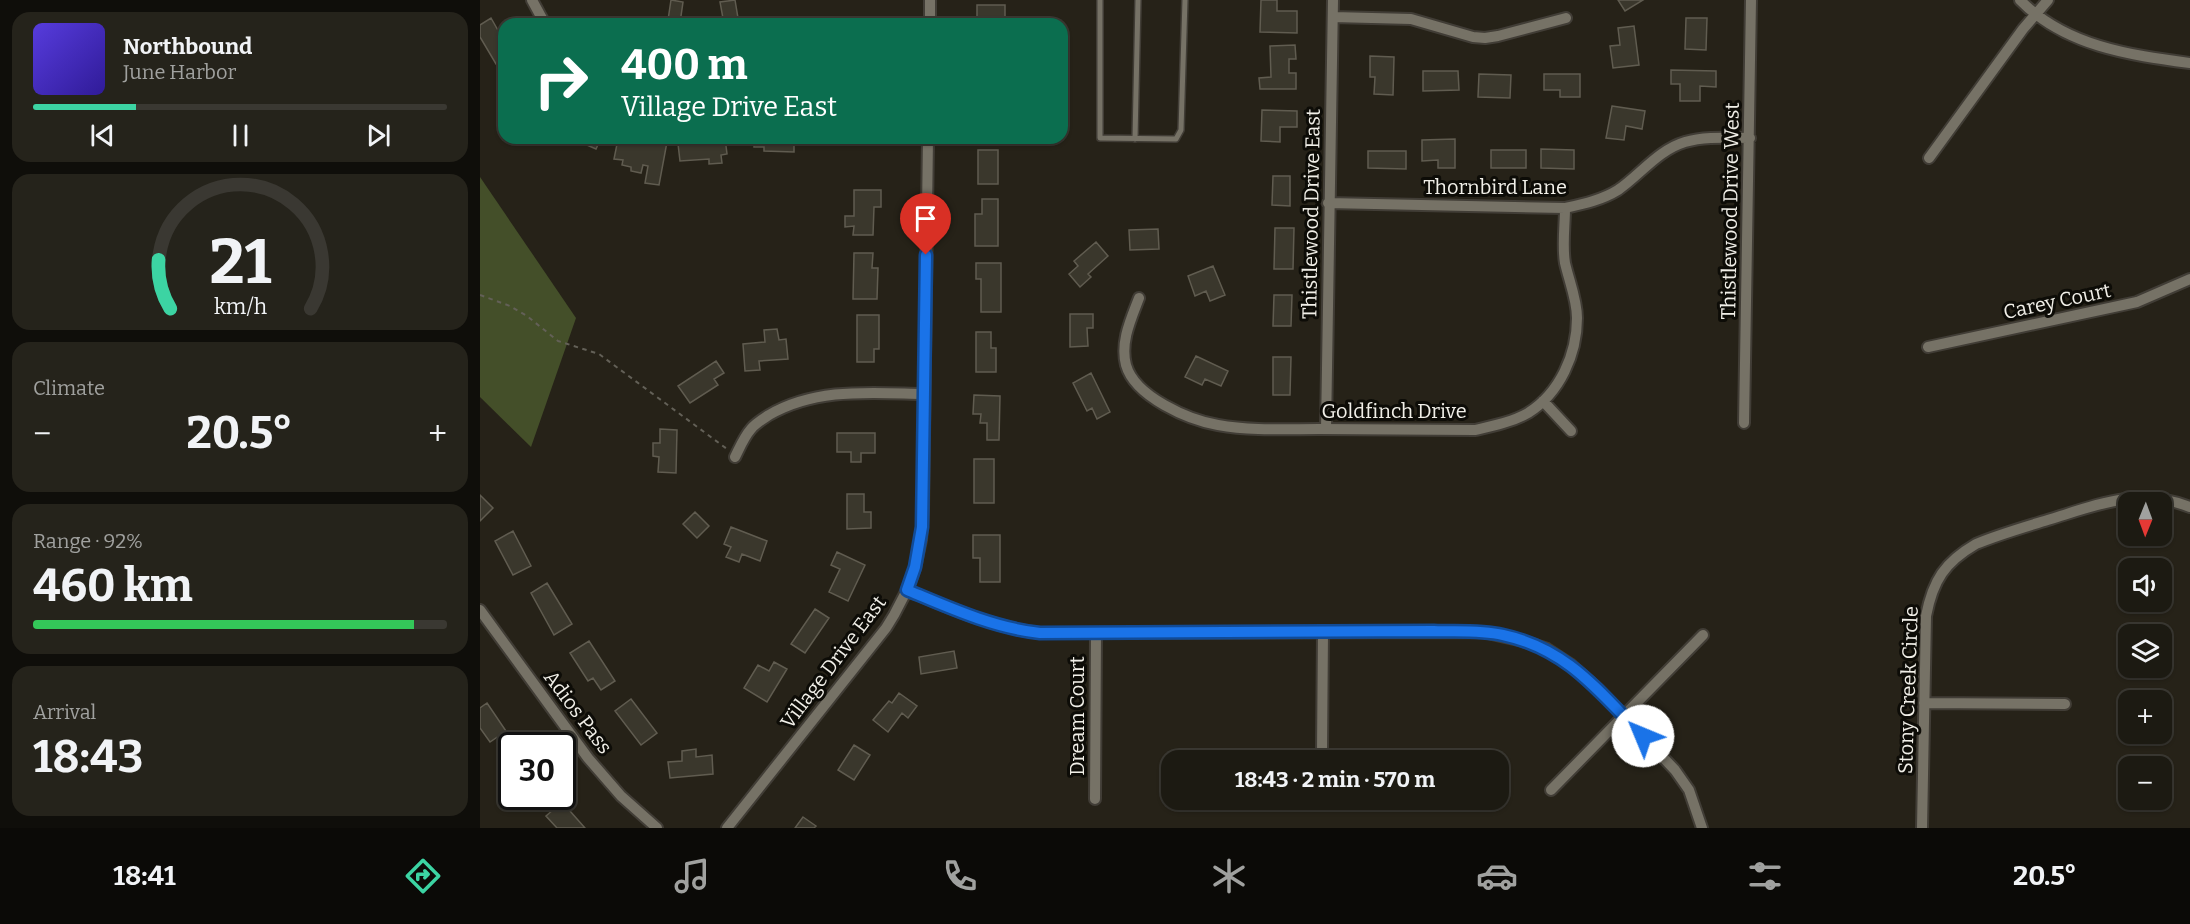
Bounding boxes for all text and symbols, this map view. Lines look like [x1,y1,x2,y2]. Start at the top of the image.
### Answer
text: Northbound [123,33,252,60]
text: 400 m [621,40,748,90]
icon: right [522,42,600,120]
text: June Harbor [123,60,236,84]
text: Village Drive East [621,91,837,123]
street label: Thistlewood Drive West [1716,102,1744,320]
street label: Thistlewood Drive East [1297,109,1325,319]
icon: previous [86,119,119,152]
icon: pause [224,119,257,152]
icon: next [362,119,395,152]
street label: Thornbird Lane [1423,175,1567,199]
pin [900,193,951,255]
icon: arrive [909,202,942,235]
text: 21 [209,225,271,300]
street label: Carey Court [2001,278,2113,324]
text: km/h [213,294,267,320]
text: Climate [33,376,105,400]
street label: Goldfinch Drive [1321,399,1467,423]
text: 20.5° [187,406,293,460]
text: − [33,414,51,454]
text: + [428,414,447,454]
north arrow [2118,492,2172,546]
map controls [2118,492,2172,810]
text: Range · 92% [33,529,143,553]
button: sound [2118,558,2172,612]
text: 460 km [33,559,193,613]
street label: Village Drive East [775,591,891,733]
street label: Stony Creek Circle [1893,606,1923,774]
button: layers [2118,624,2172,678]
street label: Dream Court [1065,656,1089,776]
street label: Adios Pass [539,666,617,758]
button: + [2118,690,2172,744]
text: Arrival [33,700,96,724]
position arrow [1611,704,1675,768]
text: 18:43 [33,730,143,784]
speed limit sign: 30 [498,732,576,810]
button: − [2118,756,2172,810]
text: 18:43 · 2 min · 570 m [1235,766,1435,793]
icon: directions [402,855,444,897]
icon: music [671,855,713,897]
icon: phone [939,855,981,897]
icon: climate [1208,855,1250,897]
icon: car [1476,855,1518,897]
icon: filters [1744,855,1786,897]
text: 18:41 [113,860,176,892]
text: 20.5° [2013,860,2077,892]

